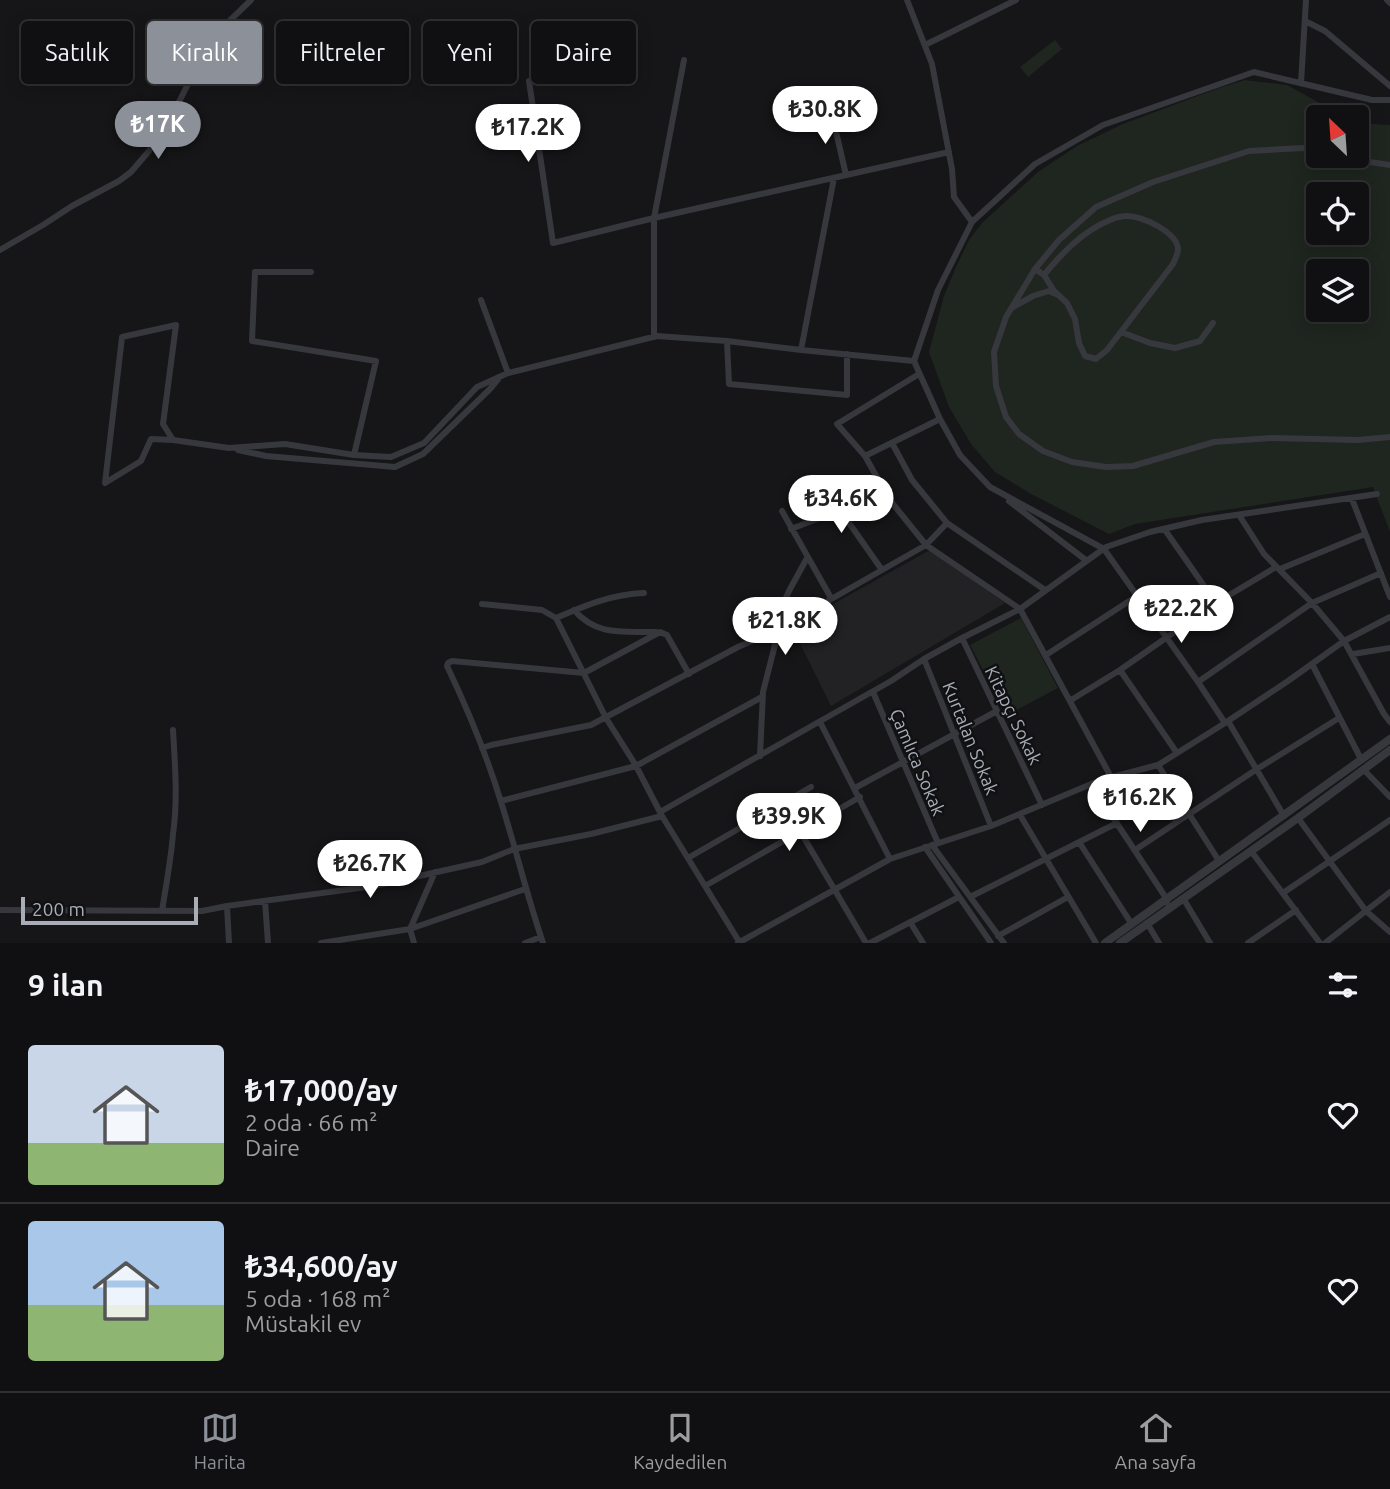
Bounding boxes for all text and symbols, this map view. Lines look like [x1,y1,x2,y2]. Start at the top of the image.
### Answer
chip: Satılık [21,21,133,84]
chip: Kiralık [147,21,262,84]
chip: Filtreler [276,21,409,84]
chip: Yeni [423,21,517,84]
chip: Daire [531,21,636,84]
pin: ₺30.8K [768,86,882,146]
text: ₺30.8K [788,96,862,121]
pin: ₺17K [117,102,199,161]
pin: ₺17.2K [471,104,585,164]
north arrow [1306,105,1368,168]
map controls [1306,105,1369,322]
text: ₺17K [131,111,185,136]
text: ₺17.2K [491,114,565,139]
button: locate [1306,182,1369,245]
button: layers [1306,259,1369,322]
pin: ₺34.6K [784,476,898,535]
text: ₺34.6K [804,485,878,510]
pin: ₺22.2K [1124,586,1238,645]
text: ₺22.2K [1144,595,1218,620]
pin: ₺21.8K [728,598,842,657]
text: ₺21.8K [748,607,822,632]
street label: Kitapçı Sokak [982,663,1046,767]
street label: Kurtalan Sokak [939,679,1003,797]
street label: Çamlıca Sokak [887,706,949,818]
pin: ₺16.2K [1083,774,1197,834]
text: ₺16.2K [1103,784,1177,809]
pin: ₺39.9K [732,794,846,853]
text: ₺39.9K [752,803,826,828]
pin: ₺26.7K [313,841,427,900]
text: ₺26.7K [333,850,407,875]
scale bar [21,894,198,926]
text: 200 m [32,898,85,920]
icon: filters [1324,966,1362,1004]
text: 9 ilan [28,968,104,1002]
icon: home [84,1073,168,1157]
text: ₺17,000/ay [245,1073,398,1107]
icon: heart [1324,1096,1362,1134]
text: 2 oda · 66 m² [245,1110,377,1135]
text: Daire [245,1135,300,1160]
icon: home [84,1249,168,1333]
text: ₺34,600/ay [245,1249,398,1283]
icon: heart [1324,1272,1362,1310]
text: 5 oda · 168 m² [245,1286,390,1311]
text: Müstakil ev [245,1311,361,1336]
tab: Harita [194,1409,246,1473]
tab: Kaydedilen [633,1409,727,1473]
tab: Ana sayfa [1115,1409,1196,1473]

